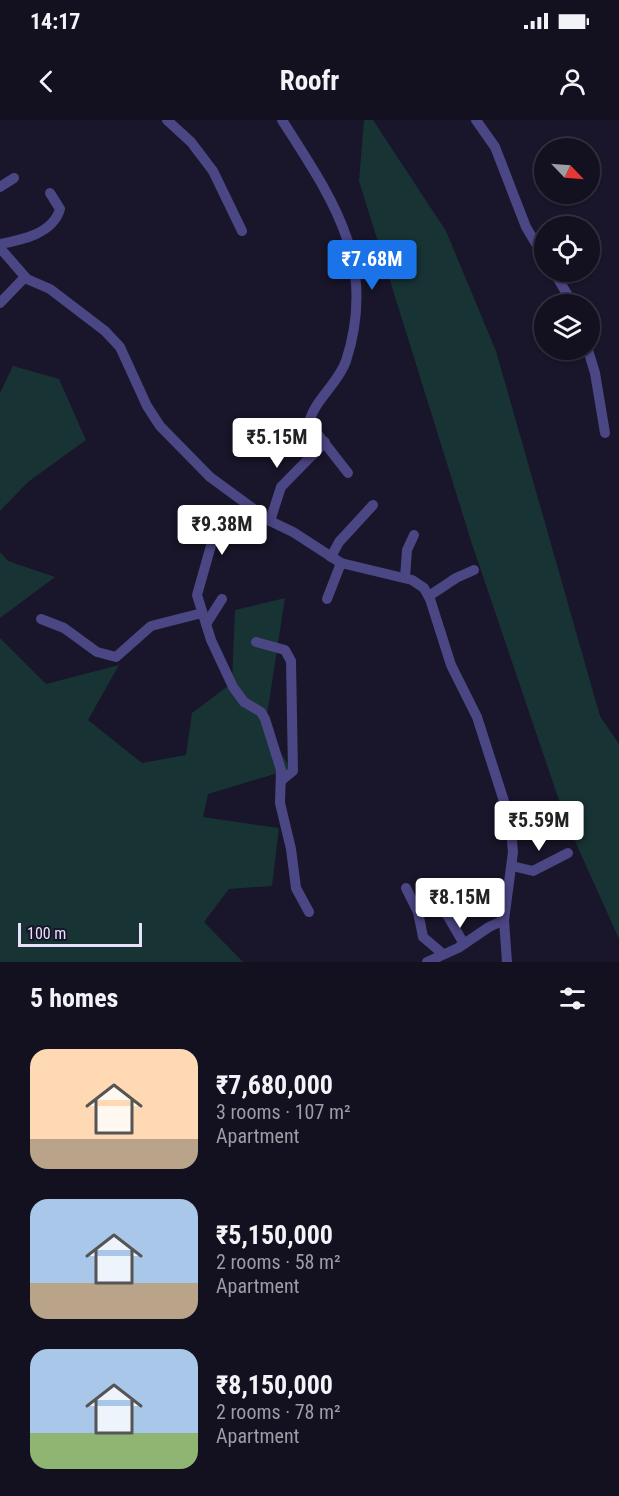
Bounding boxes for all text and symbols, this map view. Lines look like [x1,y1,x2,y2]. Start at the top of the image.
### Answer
text: 14:17 [30,9,81,34]
icon: back [30,65,63,98]
text: Roofr [280,65,339,97]
icon: person [556,65,589,98]
north arrow [534,138,600,204]
map controls [534,138,600,360]
button: locate [534,216,600,282]
pin: ₹7.68M [323,240,421,291]
text: ₹7.68M [342,247,402,271]
button: layers [534,294,600,360]
pin: ₹5.15M [228,418,326,469]
text: ₹5.15M [247,425,307,449]
pin: ₹9.38M [173,505,271,556]
text: ₹9.38M [192,512,252,536]
pin: ₹5.59M [490,801,588,852]
text: ₹5.59M [509,808,569,832]
pin: ₹8.15M [411,878,509,929]
text: ₹8.15M [430,885,490,909]
scale bar [18,920,142,948]
text: 100 m [27,924,66,943]
icon: filters [556,982,589,1015]
text: 5 homes [30,983,118,1013]
text: ₹7,680,000 [216,1070,333,1100]
icon: home [78,1073,150,1145]
text: 3 rooms · 107 m² [216,1100,351,1124]
text: Apartment [216,1124,300,1148]
text: ₹5,150,000 [216,1220,333,1250]
icon: home [78,1223,150,1295]
text: 2 rooms · 58 m² [216,1250,341,1274]
text: Apartment [216,1274,300,1298]
text: ₹8,150,000 [216,1370,333,1400]
icon: home [78,1373,150,1445]
text: 2 rooms · 78 m² [216,1400,341,1424]
text: Apartment [216,1424,300,1448]

